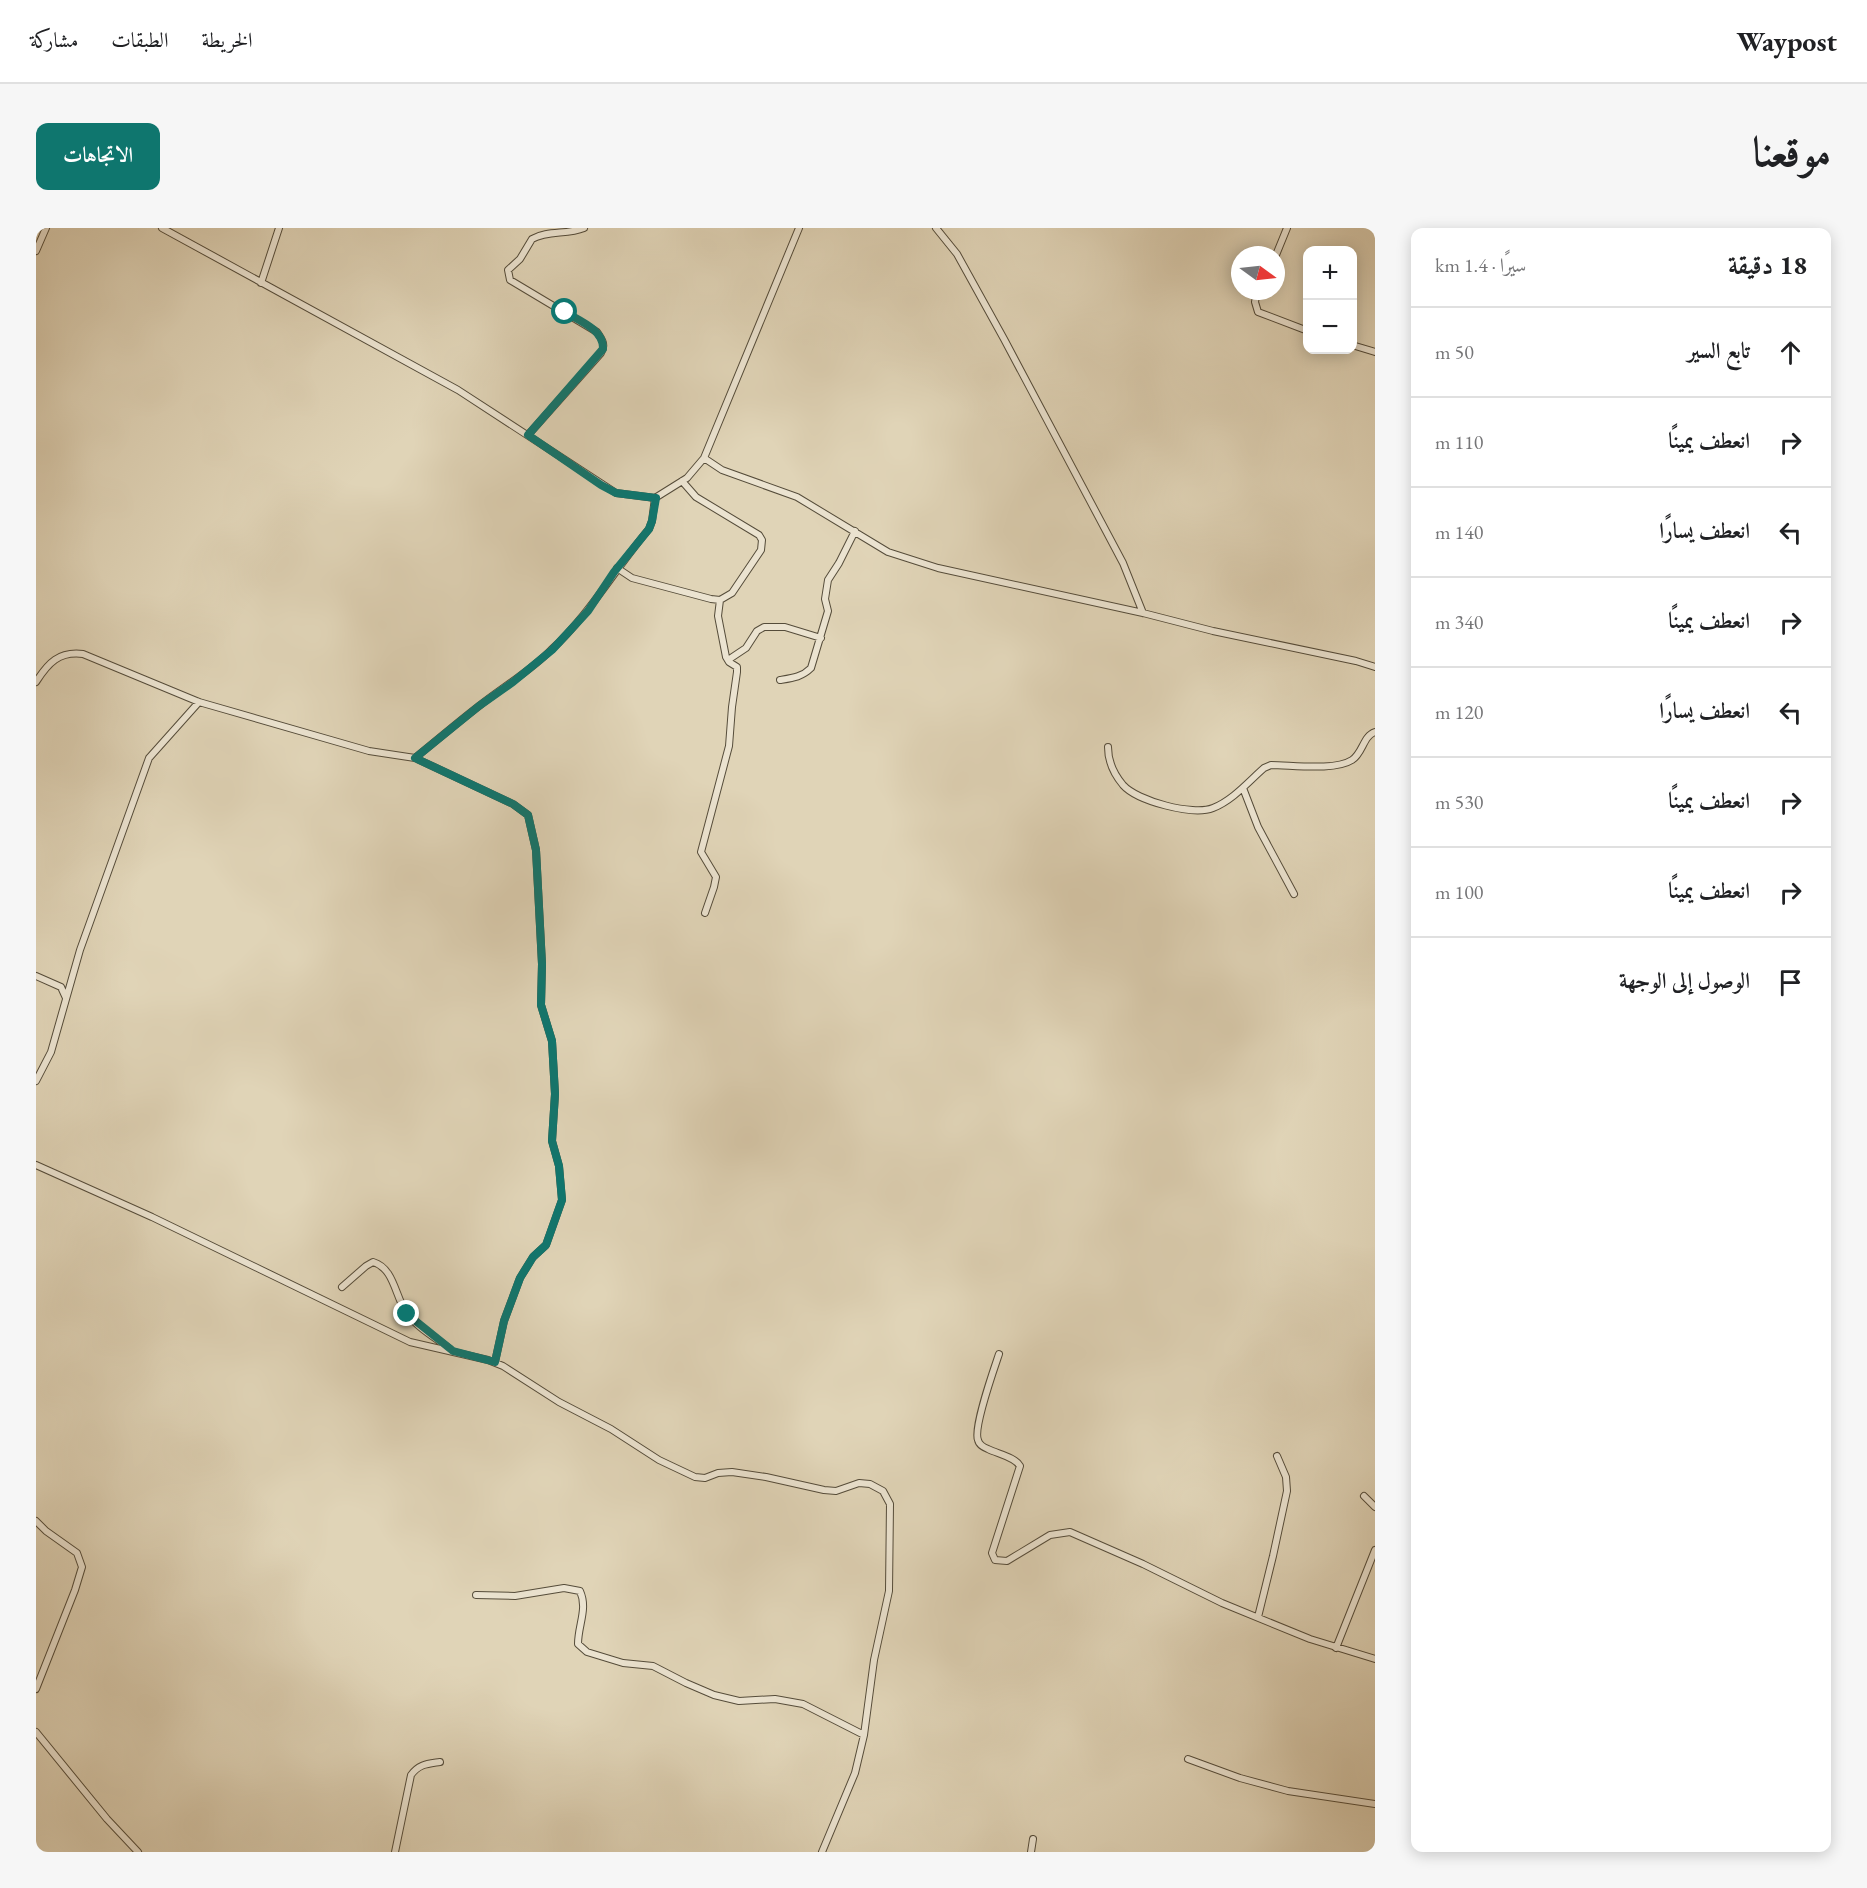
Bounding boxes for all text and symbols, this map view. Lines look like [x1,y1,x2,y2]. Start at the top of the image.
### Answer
text: Waypost [1736,23,1837,59]
text: مشاركة [30,26,78,53]
text: الطبقات [111,26,168,53]
text: الخريطة [201,26,253,53]
button: الاتجاهات [36,123,160,190]
text: موقعنا [1753,124,1831,179]
north arrow [1231,246,1285,300]
map controls [1303,246,1357,354]
button: + [1303,246,1357,300]
text: 18 دقيقة [1728,248,1807,282]
text: سيرًا · 1.4 km [1435,252,1526,278]
route start [551,298,577,324]
button: − [1303,300,1357,354]
text: تابع السير [1687,336,1750,365]
icon: ahead [1774,336,1807,369]
text: 50 m [1435,339,1474,365]
text: انعطف يمينًا [1668,426,1750,455]
icon: right [1774,426,1807,459]
text: 110 m [1435,429,1483,455]
text: انعطف يسارًا [1659,516,1750,545]
icon: left [1774,516,1807,549]
text: 140 m [1435,519,1483,545]
text: انعطف يمينًا [1668,606,1750,635]
icon: right [1774,606,1807,639]
text: 340 m [1435,609,1483,635]
text: انعطف يسارًا [1659,696,1750,725]
icon: left [1774,696,1807,729]
text: 120 m [1435,699,1483,725]
text: انعطف يمينًا [1668,786,1750,815]
icon: right [1774,786,1807,819]
text: 530 m [1435,789,1483,815]
text: انعطف يمينًا [1668,876,1750,905]
icon: right [1774,876,1807,909]
text: 100 m [1435,879,1483,905]
text: الوصول إلى الوجهة [1619,966,1750,995]
icon: arrive [1774,966,1807,999]
route end [393,1300,419,1326]

